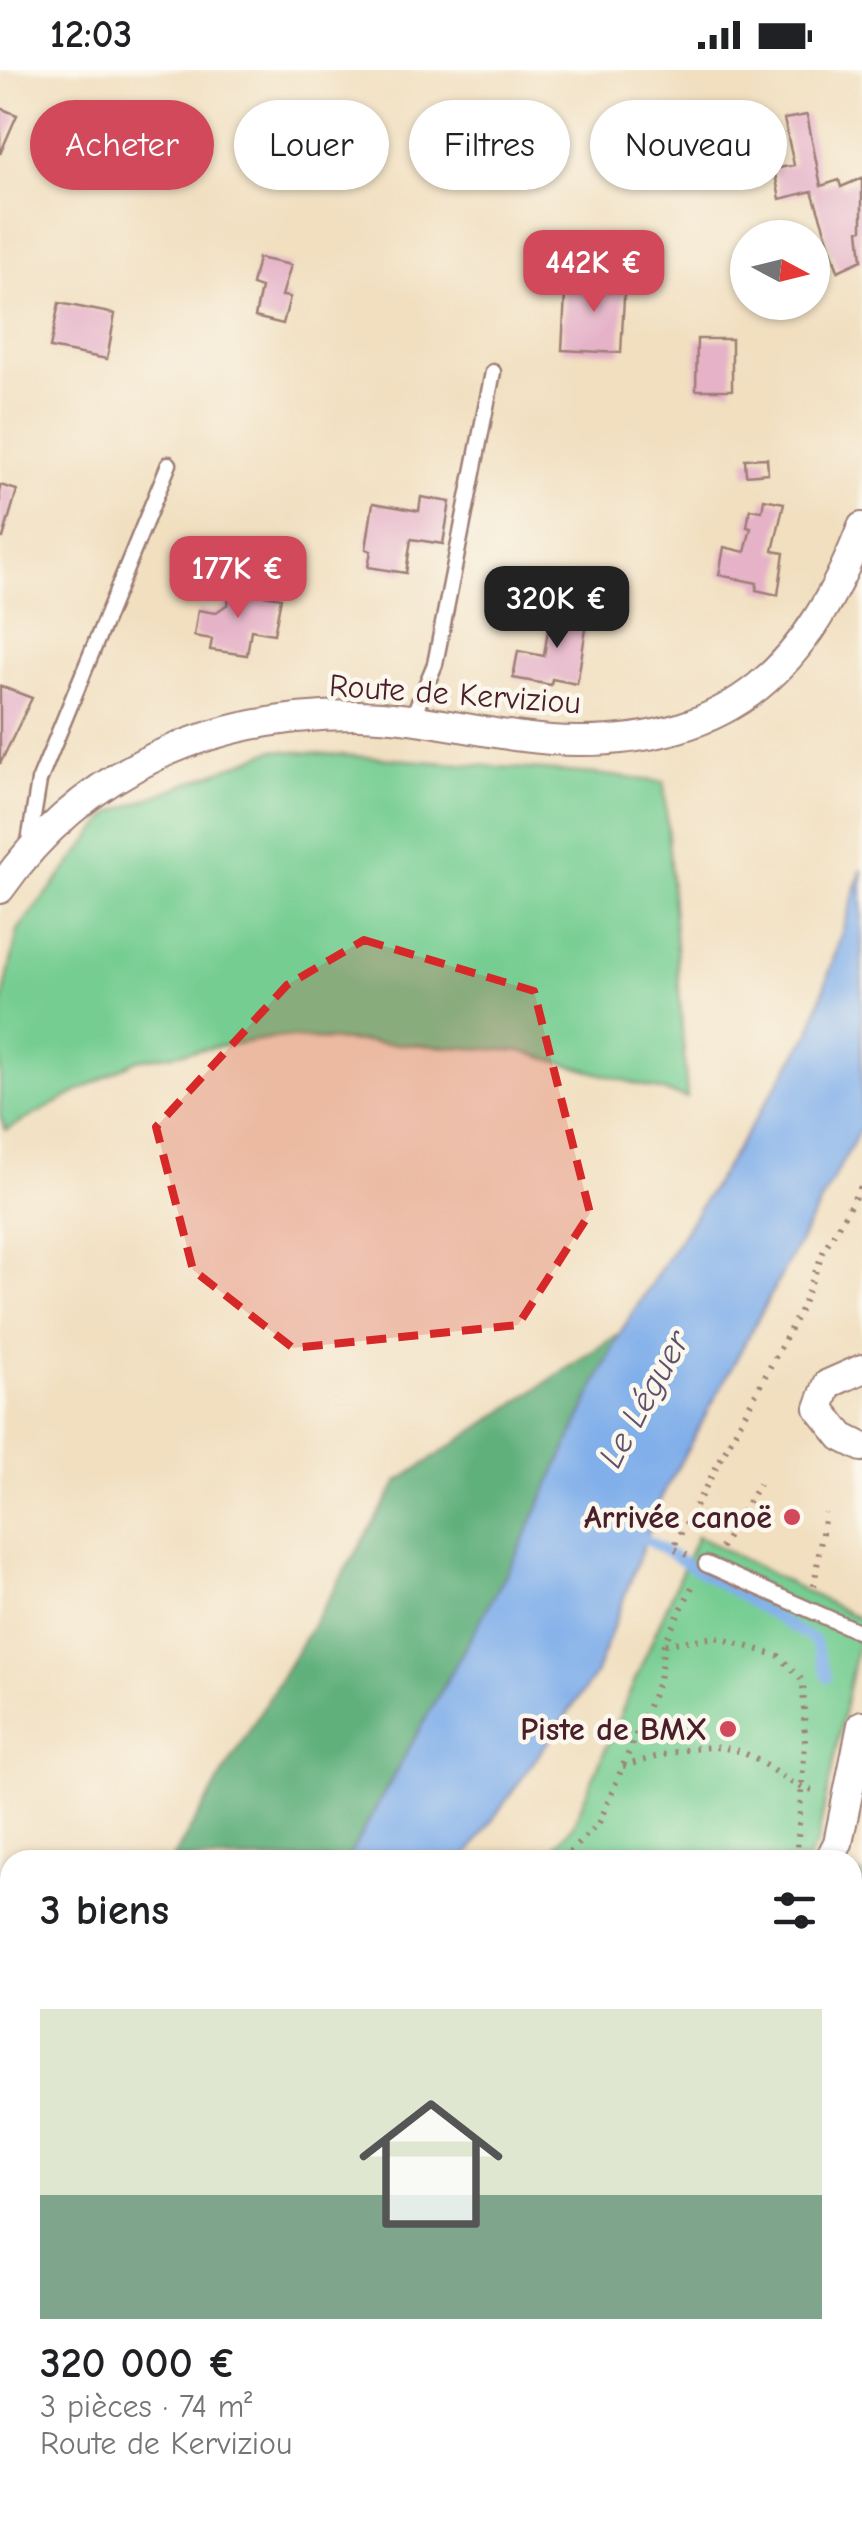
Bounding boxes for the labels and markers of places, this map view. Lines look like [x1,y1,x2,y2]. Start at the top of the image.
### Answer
pin: 442K € [513,230,675,315]
pin: 177K € [157,536,319,621]
pin: 320K € [476,566,638,651]
place label: Arrivée canoë [584,1499,772,1536]
marker: Arrivée canoë [781,1506,803,1528]
place label: Piste de BMX [520,1711,708,1748]
marker: Piste de BMX [717,1718,739,1740]

